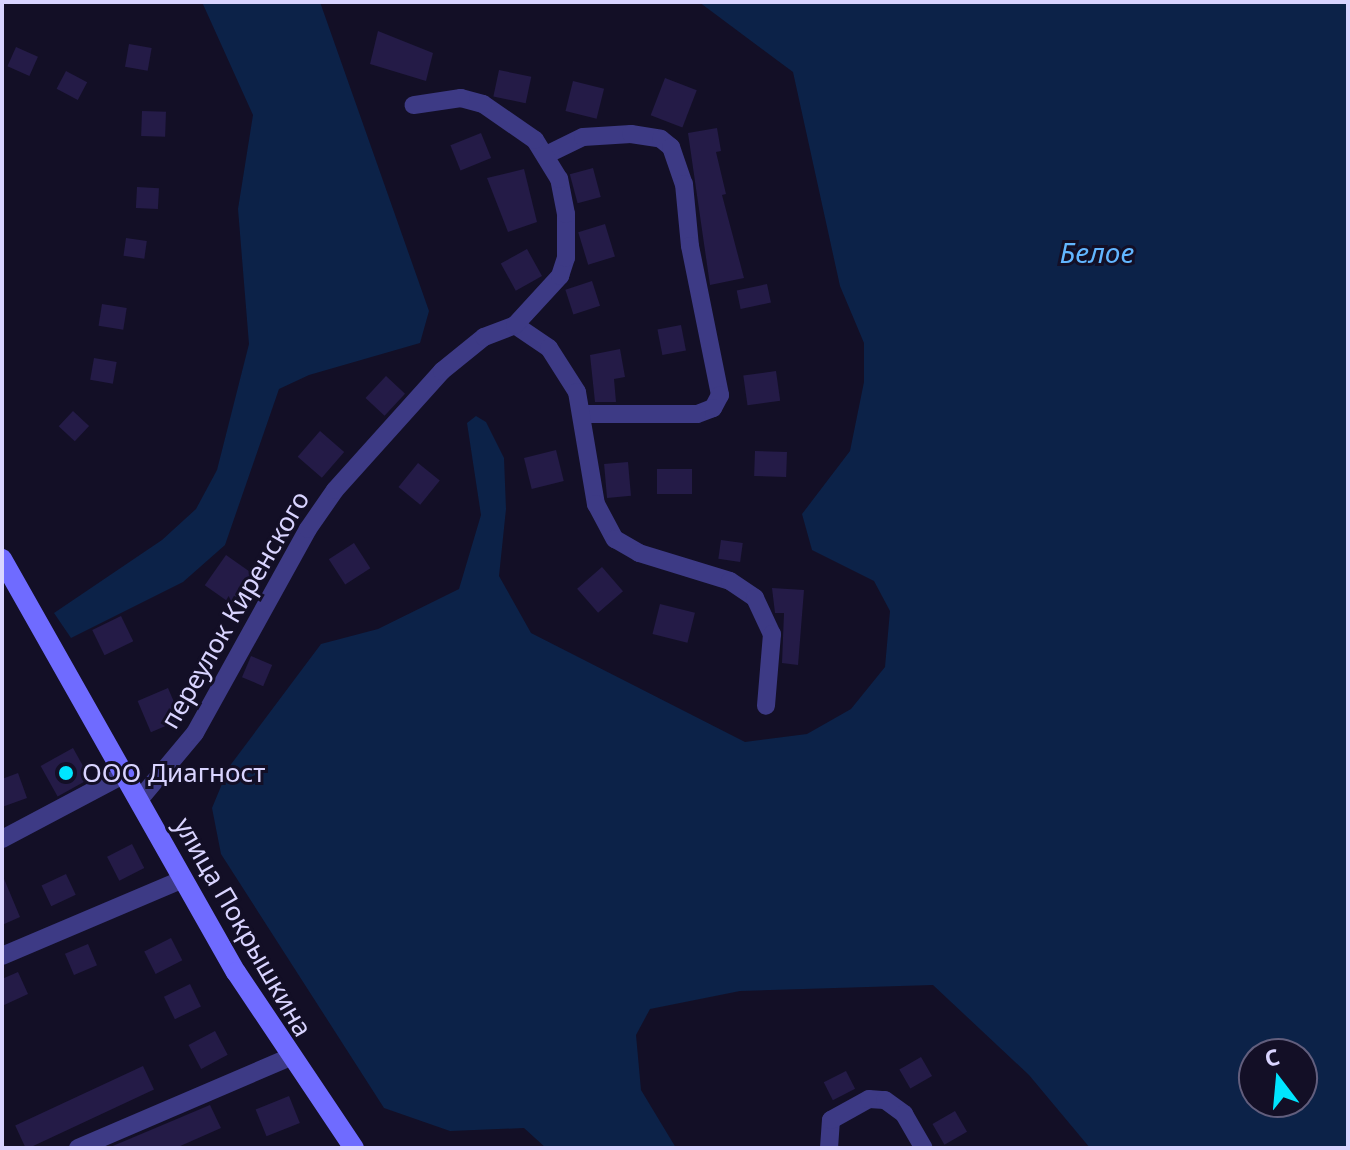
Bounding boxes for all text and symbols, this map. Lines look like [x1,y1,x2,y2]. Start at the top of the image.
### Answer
water label: Белое [1060,235,1134,269]
street label: переулок Киренского [154,486,316,734]
place label: ООО Диагност [82,757,265,789]
marker: ООО Диагност [57,764,75,782]
street label: улица Покрышкина [168,812,318,1042]
north arrow [1238,1038,1318,1118]
text: С [1261,1040,1283,1073]

